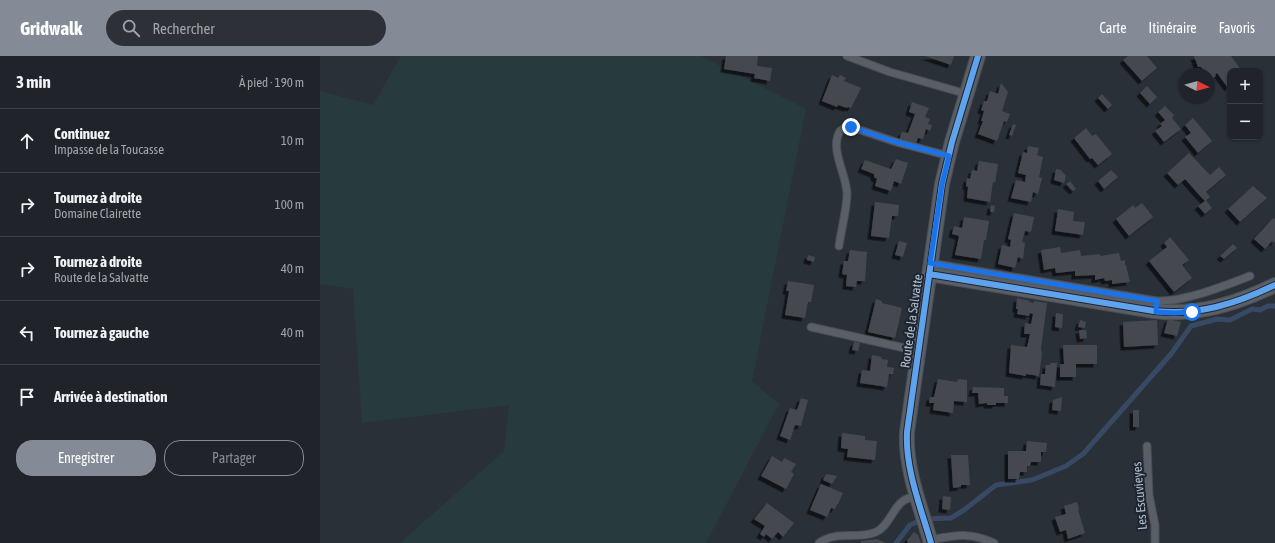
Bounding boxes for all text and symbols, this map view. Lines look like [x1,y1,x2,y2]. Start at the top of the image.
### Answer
search box [106,10,386,46]
text: Gridwalk [20,17,82,39]
icon: search [120,17,142,39]
text: Rechercher [152,20,215,37]
text: Carte [1100,20,1127,36]
text: Itinéraire [1149,20,1197,36]
text: Favoris [1219,20,1255,36]
north arrow [1179,68,1215,104]
map controls [1227,68,1263,140]
button: + [1227,68,1263,104]
text: 3 min [16,72,51,92]
text: À pied · 190 m [239,75,304,90]
button: − [1227,104,1263,140]
route end [842,118,860,136]
text: Continuez [54,125,110,142]
icon: ahead [16,130,38,152]
text: 10 m [281,133,304,148]
text: Impasse de la Toucasse [54,142,164,157]
text: Tournez à droite [54,189,142,206]
icon: right [16,194,38,216]
text: 100 m [275,197,304,212]
text: Domaine Clairette [54,206,141,221]
text: Tournez à droite [54,253,142,270]
icon: right [16,258,38,280]
text: 40 m [281,261,304,276]
text: Route de la Salvatte [54,270,149,285]
street label: Route de la Salvatte [897,273,926,369]
route start [1183,303,1201,321]
icon: left [16,322,38,344]
text: Tournez à gauche [54,324,149,341]
text: 40 m [281,325,304,340]
icon: arrive [16,386,38,408]
text: Arrivée à destination [54,388,168,405]
button: Enregistrer [16,440,156,476]
button: Partager [164,440,304,476]
street label: Les Escuvieyes [1129,461,1150,531]

